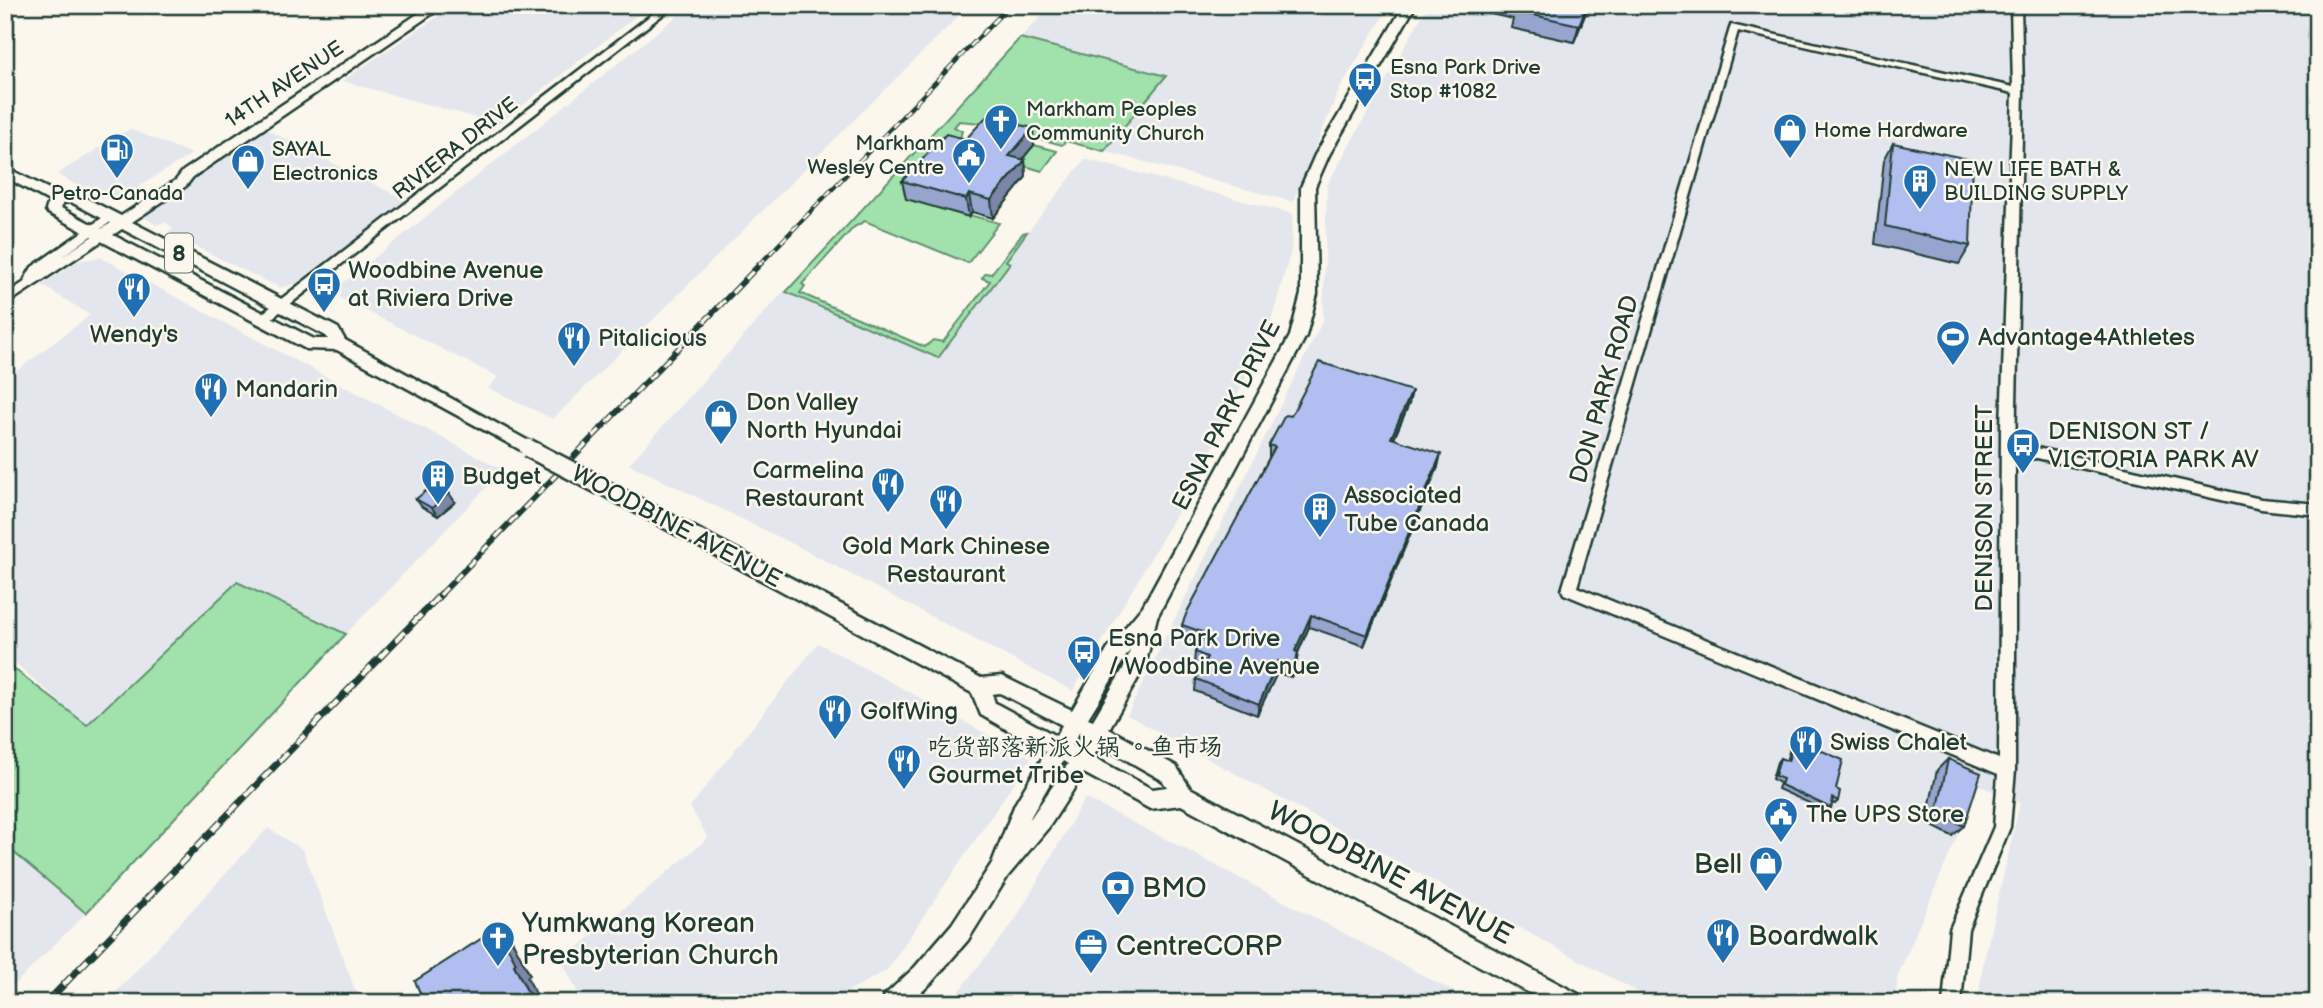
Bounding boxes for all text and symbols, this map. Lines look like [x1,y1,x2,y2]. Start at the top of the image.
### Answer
street label: 14TH AVENUE [220,36,348,133]
place label: Esna Park Drive Stop #1082 [1390,55,1541,104]
bus stop icon: Esna Park Drive Stop #1082 [1346,60,1384,109]
street label: RIVIERA DRIVE [388,92,523,205]
place label: Markham Peoples Community Church [1026,97,1204,146]
church icon: Markham Peoples Community Church [982,102,1020,151]
shop icon: Home Hardware [1771,111,1809,160]
place label: Home Hardware [1814,118,1968,143]
fuel station icon: Petro-Canada [98,131,136,180]
place label: Markham Wesley Centre [807,131,944,180]
public building icon: Markham Wesley Centre [950,136,988,185]
place label: SAYAL Electronics [272,137,378,186]
shop icon: SAYAL Electronics [229,142,267,191]
place label: NEW LIFE BATH & BUILDING SUPPLY [1944,157,2129,206]
building icon: NEW LIFE BATH & BUILDING SUPPLY [1901,162,1939,211]
place label: Petro-Canada [51,181,183,206]
road number: 8 [165,234,193,272]
place label: Woodbine Avenue at Riviera Drive [348,256,543,313]
bus stop icon: Woodbine Avenue at Riviera Drive [305,265,343,314]
restaurant icon: Wendy's [115,270,153,319]
street label: DON PARK ROAD [1564,292,1645,486]
street label: ESNA PARK DRIVE [1166,315,1287,515]
sports icon: Advantage4Athletes [1934,318,1972,367]
restaurant icon: Pitalicious [555,319,593,368]
place label: Wendy's [90,320,178,349]
place label: Advantage4Athletes [1978,323,2195,352]
place label: Pitalicious [598,324,707,353]
restaurant icon: Mandarin [192,370,230,419]
place label: Mandarin [235,375,338,404]
place label: Don Valley North Hyundai [746,388,902,445]
shop icon: Don Valley North Hyundai [702,397,740,446]
street label: DENISON STREET [1970,404,1999,612]
place label: DENISON ST / VICTORIA PARK AV [2048,417,2259,474]
bus stop icon: DENISON ST / VICTORIA PARK AV [2004,426,2042,475]
place label: Carmelina Restaurant [745,456,865,513]
building icon: Budget [419,457,457,506]
street label: WOODBINE AVENUE [567,459,787,594]
place label: Budget [462,462,542,491]
restaurant icon: Carmelina Restaurant [869,465,907,514]
place label: Associated Tube Canada [1344,481,1489,538]
restaurant icon: Gold Mark Chinese Restaurant [927,482,965,531]
building icon: Associated Tube Canada [1301,490,1339,539]
place label: Gold Mark Chinese Restaurant [842,532,1050,589]
place label: Esna Park Drive / Woodbine Avenue [1108,624,1320,681]
bus stop icon: Esna Park Drive / Woodbine Avenue [1065,633,1103,682]
restaurant icon: GolfWing [816,692,854,741]
place label: GolfWing [860,697,958,726]
restaurant icon: Swiss Chalet [1787,723,1825,772]
place label: Swiss Chalet [1830,728,1968,757]
place label: 吃货部落新派火锅 。鱼市场 Gourmet Tribe [928,733,1222,790]
restaurant icon: 吃货部落新派火锅 。鱼市场 Gourmet Tribe [885,742,923,791]
street label: WOODBINE AVENUE [1262,795,1518,952]
public building icon: The UPS Store [1762,795,1800,844]
place label: The UPS Store [1806,800,1964,829]
shop icon: Bell [1747,844,1785,893]
place label: Bell [1694,848,1742,881]
bank icon: BMO [1099,868,1137,917]
place label: BMO [1142,872,1207,905]
place label: Yumkwang Korean Presbyterian Church [521,907,779,972]
restaurant icon: Boardwalk [1704,916,1742,965]
church icon: Yumkwang Korean Presbyterian Church [479,919,517,968]
place label: Boardwalk [1748,920,1878,953]
office icon: CentreCORP [1072,926,1110,975]
place label: CentreCORP [1116,930,1282,963]

